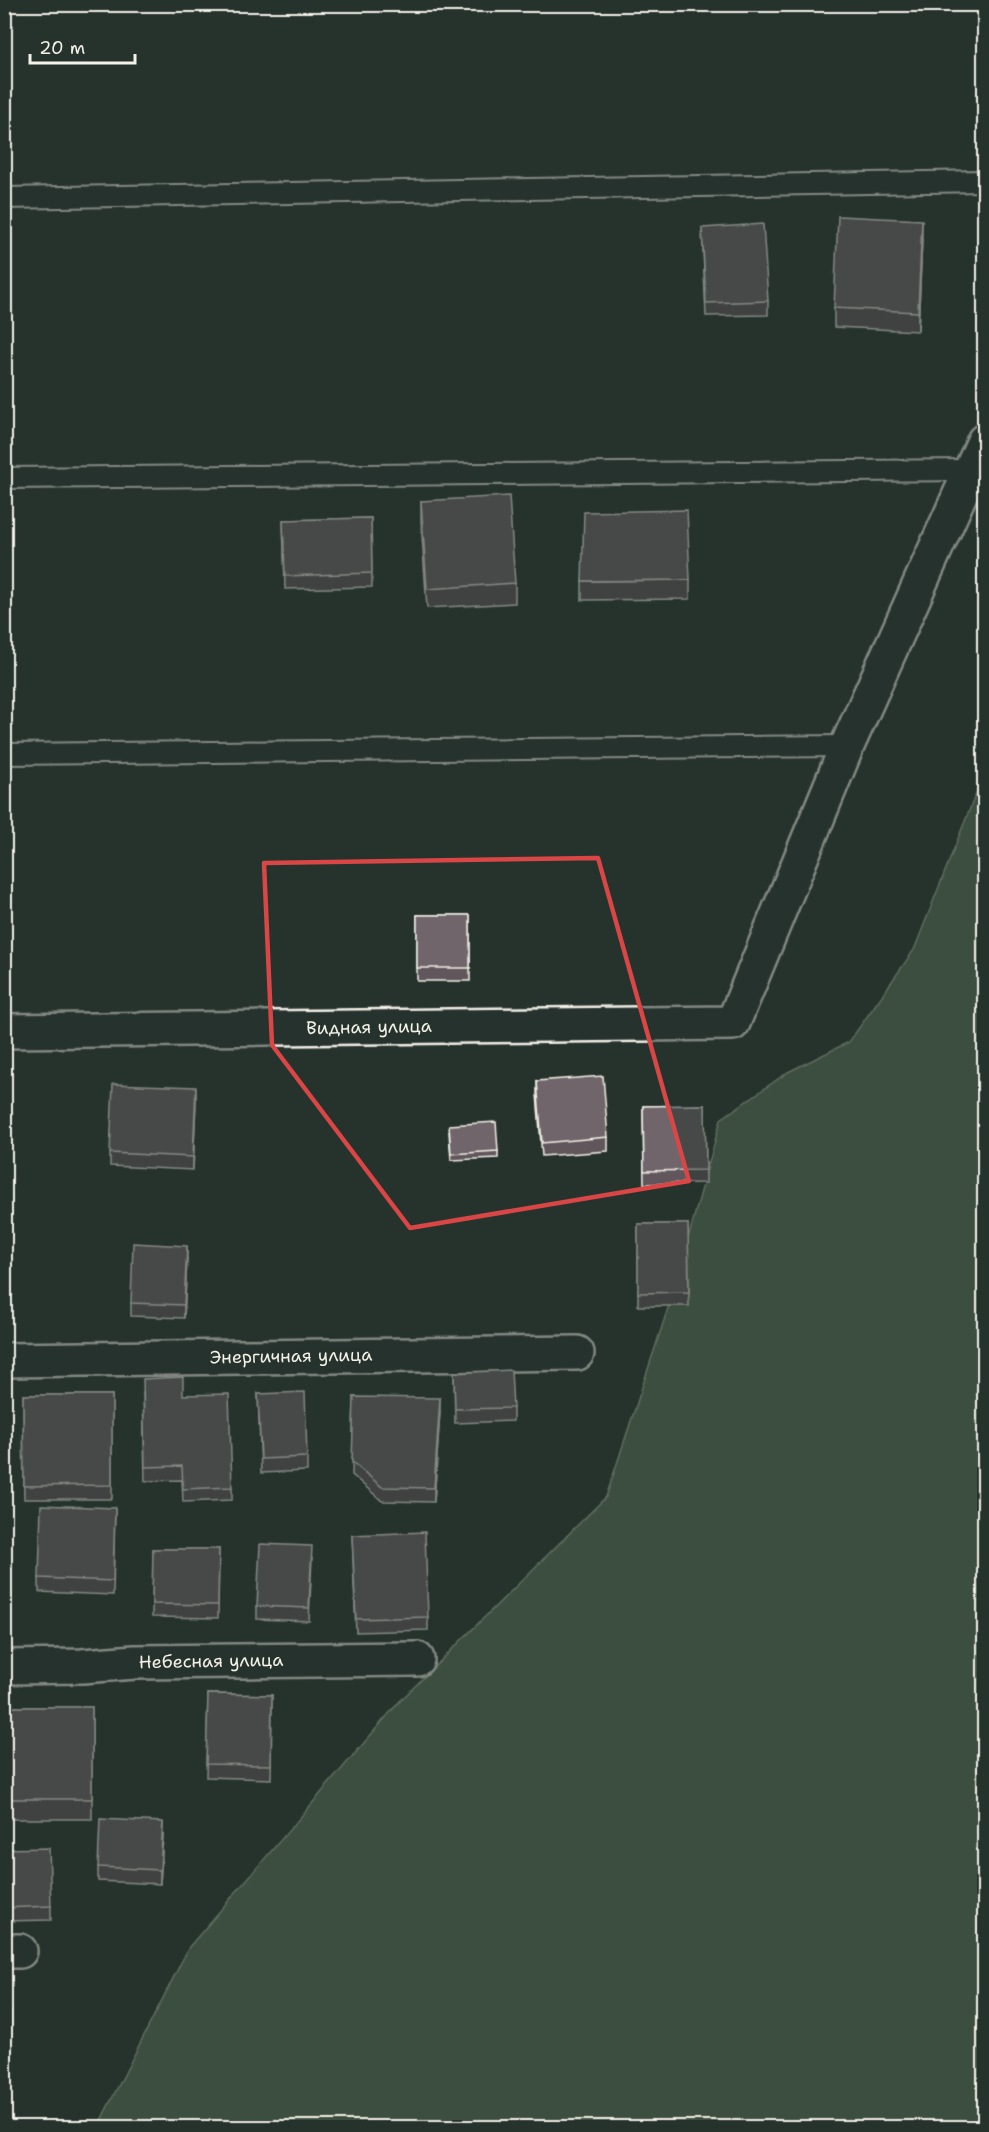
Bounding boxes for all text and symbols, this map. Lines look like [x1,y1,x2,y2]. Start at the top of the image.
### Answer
scale bar [30,27,135,65]
text: 20 m [39,36,85,60]
street label: Видная улица [306,1014,432,1040]
street label: Энергичная улица [210,1343,372,1369]
street label: Небесная улица [138,1648,284,1674]

